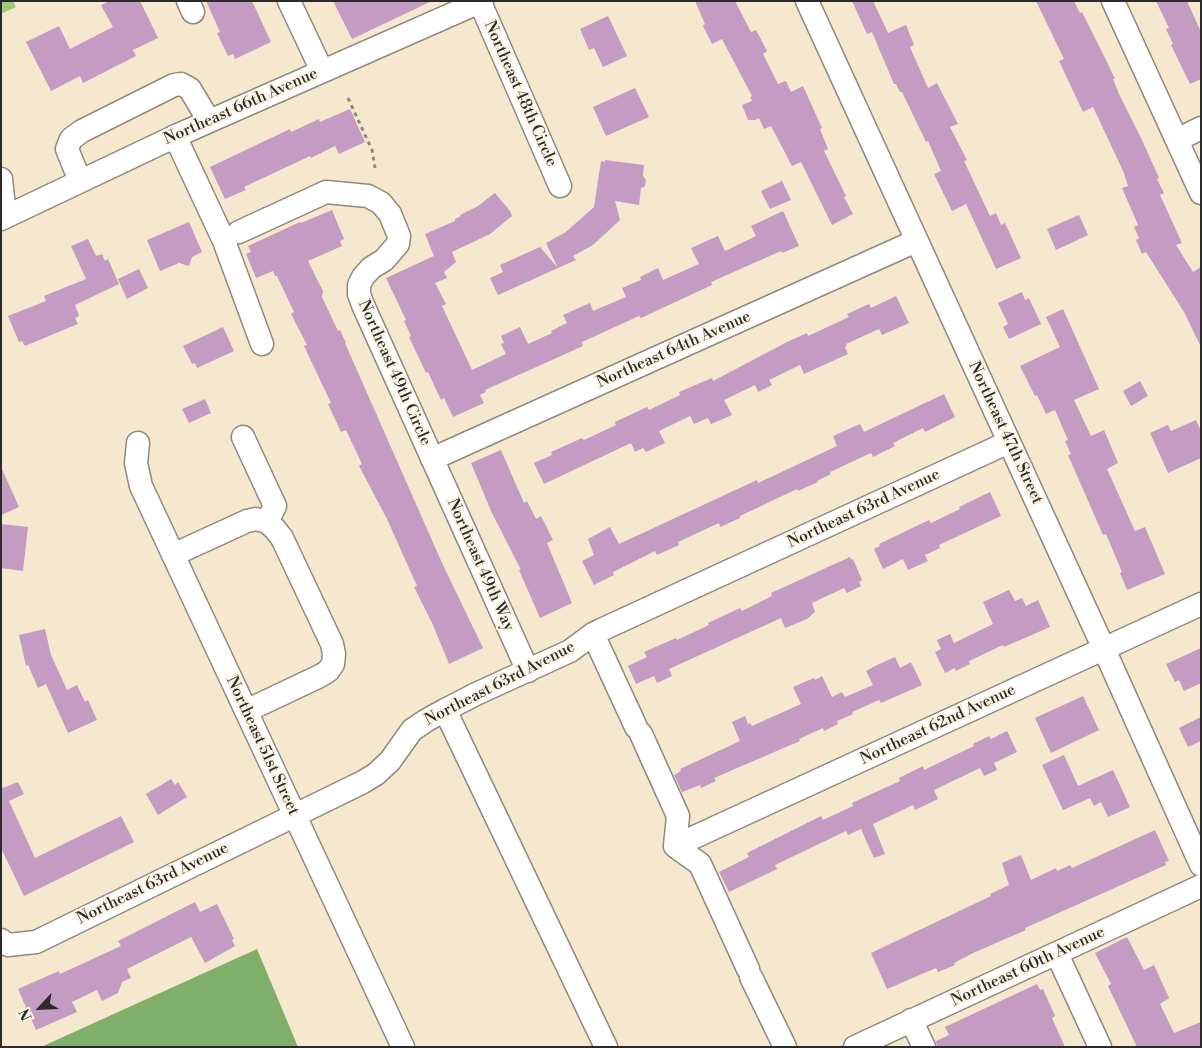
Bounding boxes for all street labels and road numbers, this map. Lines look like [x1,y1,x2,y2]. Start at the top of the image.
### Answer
street label: Northeast 48th Circle [479,18,561,170]
street label: Northeast 66th Avenue [161,64,321,150]
street label: Northeast 49th Circle [353,297,435,449]
street label: Northeast 64th Avenue [594,307,754,393]
street label: Northeast 47th Street [964,359,1046,507]
street label: Northeast 63rd Avenue [785,465,943,553]
street label: Northeast 49th Way [442,496,518,634]
street label: Northeast 63rd Avenue [422,638,578,730]
street label: Northeast 51st Street [221,674,303,818]
street label: Northeast 62nd Avenue [857,681,1019,769]
street label: Northeast 63rd Avenue [74,839,232,929]
street label: Northeast 60th Avenue [948,923,1108,1011]

